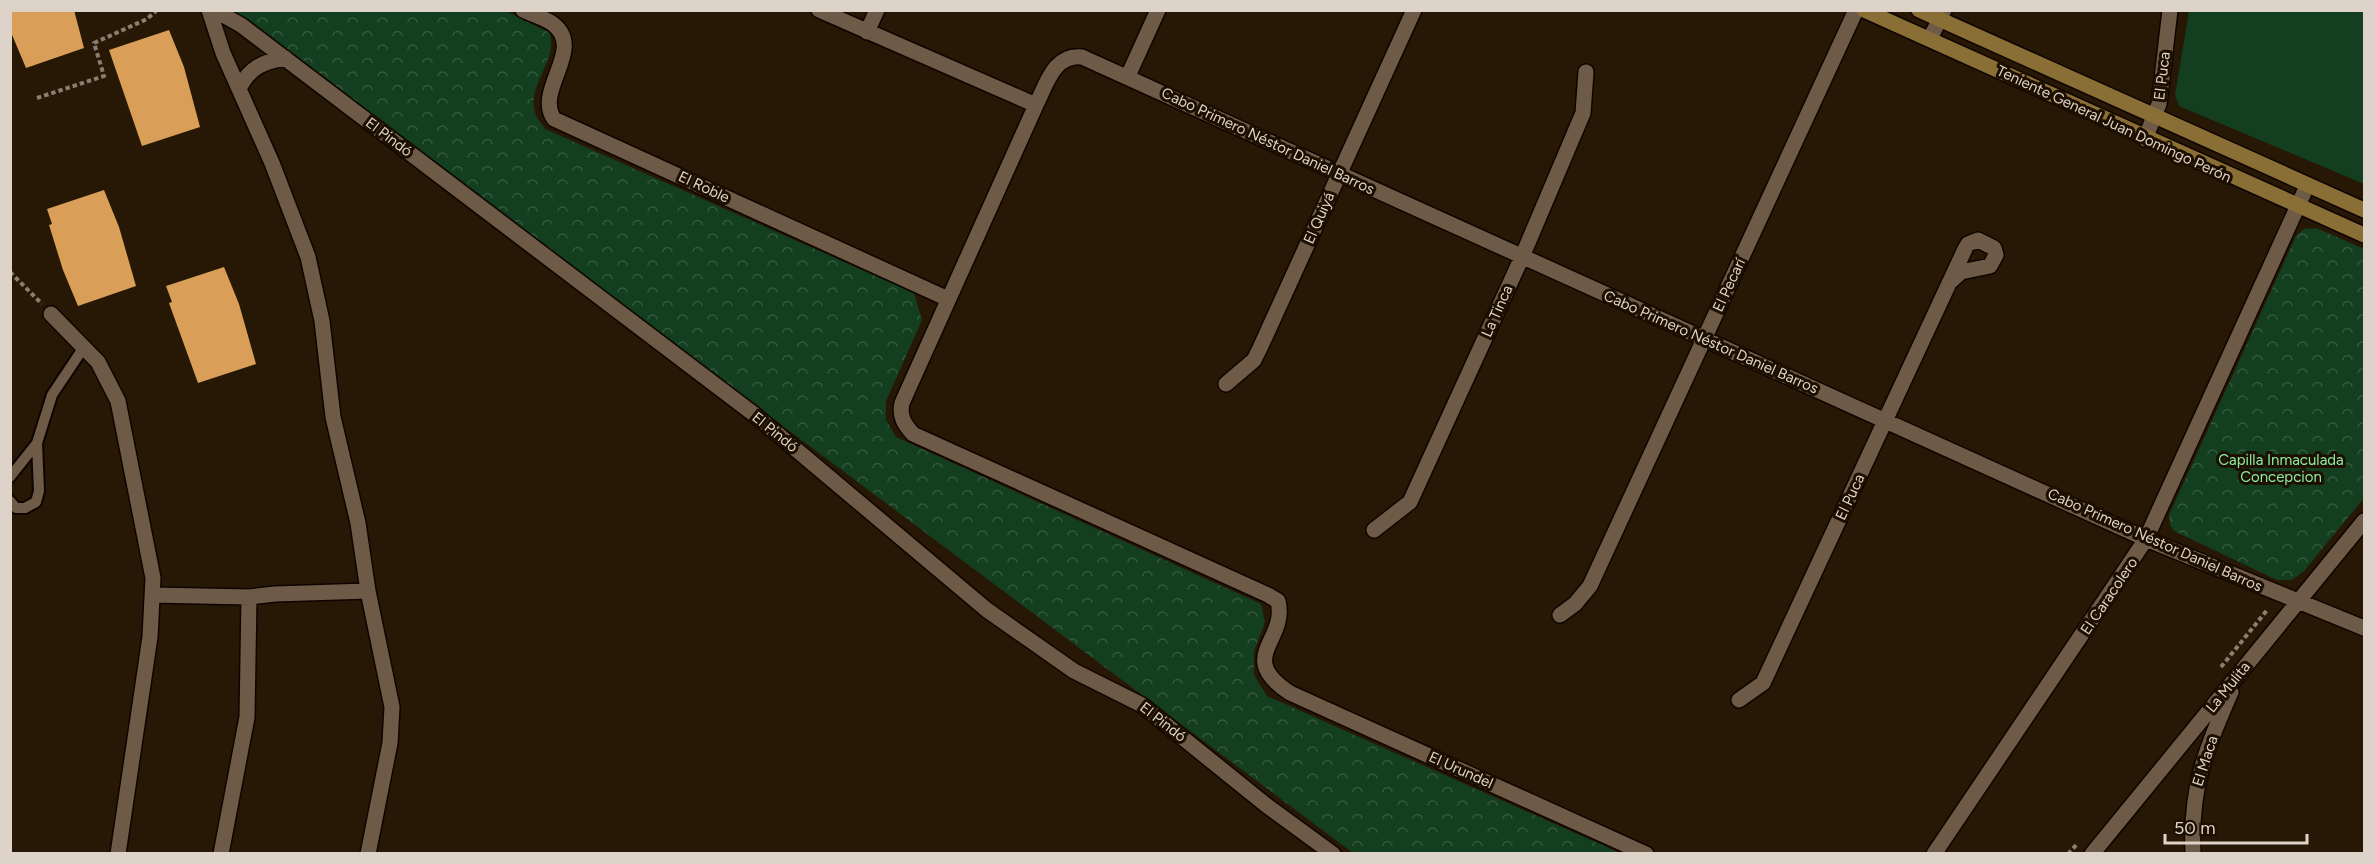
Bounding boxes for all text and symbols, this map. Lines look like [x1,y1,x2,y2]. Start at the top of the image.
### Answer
street label: El Puca [2150,51,2174,101]
street label: Teniente General Juan Domingo Perón [1994,62,2234,186]
street label: Cabo Primero Néstor Daniel Barros [1159,84,1377,198]
street label: El Pindó [362,114,416,161]
street label: El Roble [676,167,732,207]
street label: El Quiyá [1300,189,1338,247]
street label: El Pecarí [1709,254,1750,315]
street label: La Tinca [1478,282,1516,340]
street label: Cabo Primero Néstor Daniel Barros [1601,286,1821,398]
street label: El Pindó [748,408,802,456]
park label: Capilla Inmaculada Concepcion [2218,451,2344,486]
street label: El Puca [1832,471,1868,523]
street label: Cabo Primero Néstor Daniel Barros [2045,484,2265,596]
street label: El Caracolero [2077,554,2142,638]
street label: La Mulita [2202,658,2254,716]
street label: El Pindó [1136,698,1190,746]
street label: El Maca [2188,733,2222,789]
street label: El Urundel [1426,748,1496,792]
scale bar [2165,807,2308,845]
text: 50 m [2174,817,2216,839]

